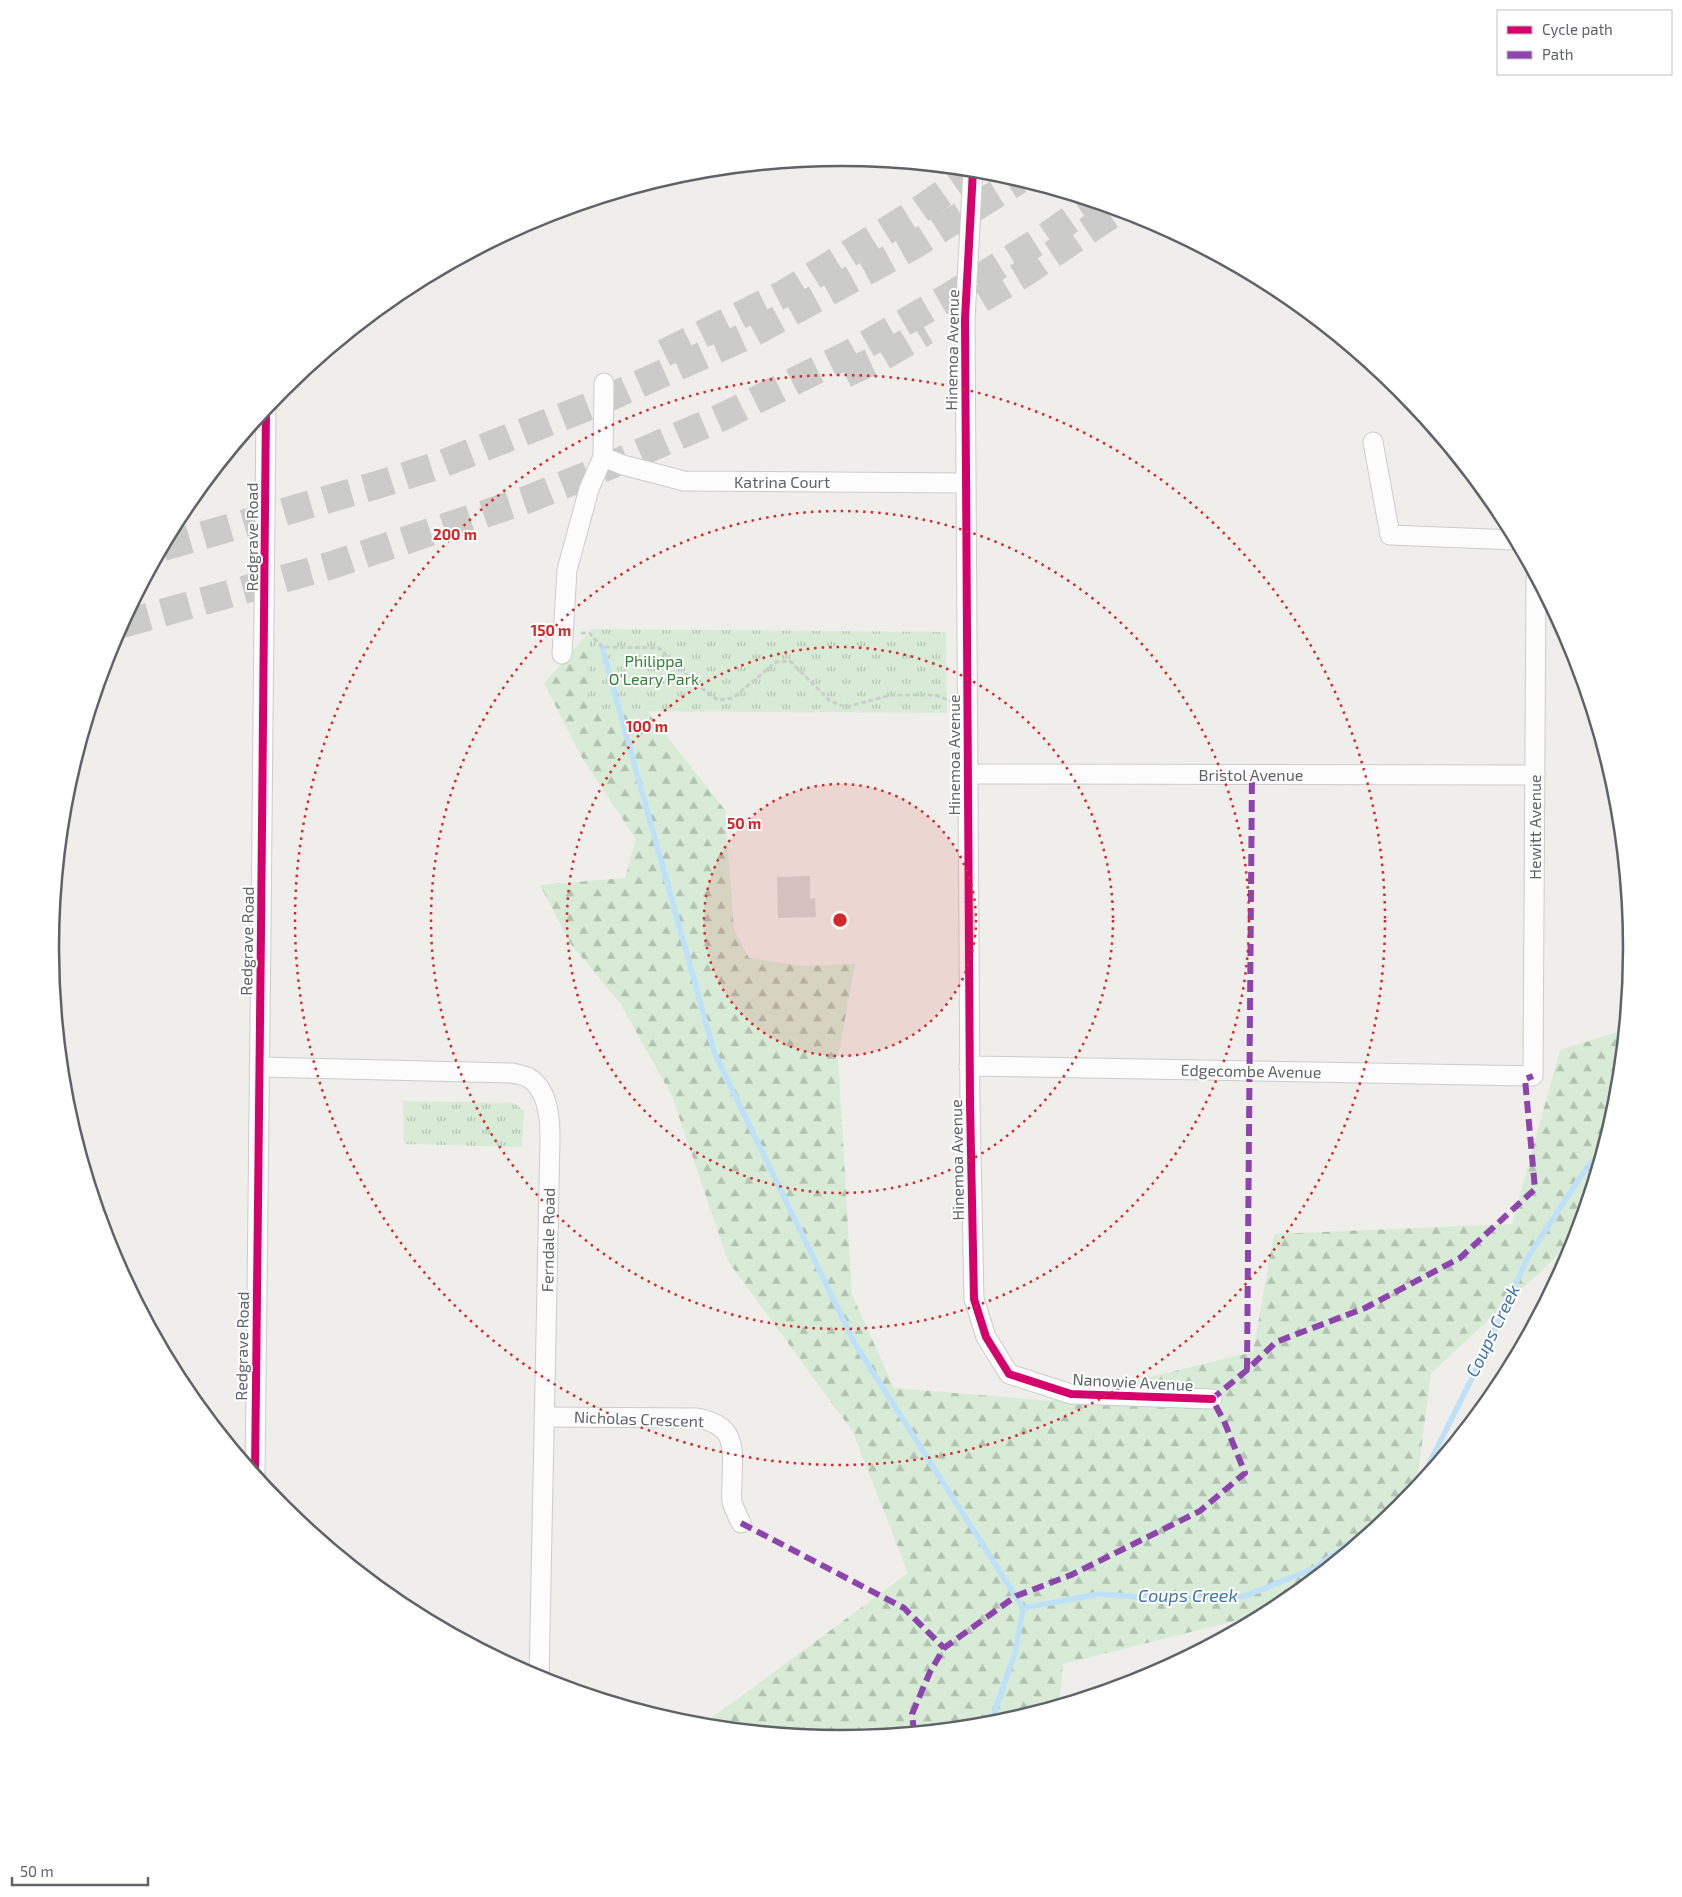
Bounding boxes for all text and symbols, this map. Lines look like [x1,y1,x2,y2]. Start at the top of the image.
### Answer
legend [1497,10,1672,75]
text: Cycle path [1542,20,1613,38]
text: Path [1542,45,1573,63]
street label: Hinemoa Avenue [941,289,962,411]
street label: Katrina Court [734,472,830,491]
street label: Redgrave Road [242,482,261,592]
text: 200 m [433,525,477,543]
text: 150 m [531,621,571,639]
park label: Philippa O'Leary Park [609,651,699,688]
street label: Hinemoa Avenue [944,694,963,816]
text: 100 m [626,717,668,735]
street label: Bristol Avenue [1199,765,1303,784]
street label: Hewitt Avenue [1525,774,1544,880]
text: 50 m [727,814,761,832]
street label: Redgrave Road [236,886,257,996]
centre of rings [831,911,849,929]
street label: Edgecombe Avenue [1180,1060,1322,1081]
street label: Hinemoa Avenue [946,1099,967,1221]
street label: Ferndale Road [537,1188,558,1292]
water label: Coups Creek [1460,1281,1524,1380]
street label: Redgrave Road [231,1291,252,1401]
street label: Nanowie Avenue [1072,1369,1194,1394]
street label: Nicholas Crescent [574,1407,705,1430]
water label: Coups Creek [1138,1584,1238,1606]
scale bar [12,1854,149,1886]
text: 50 m [20,1862,54,1880]

